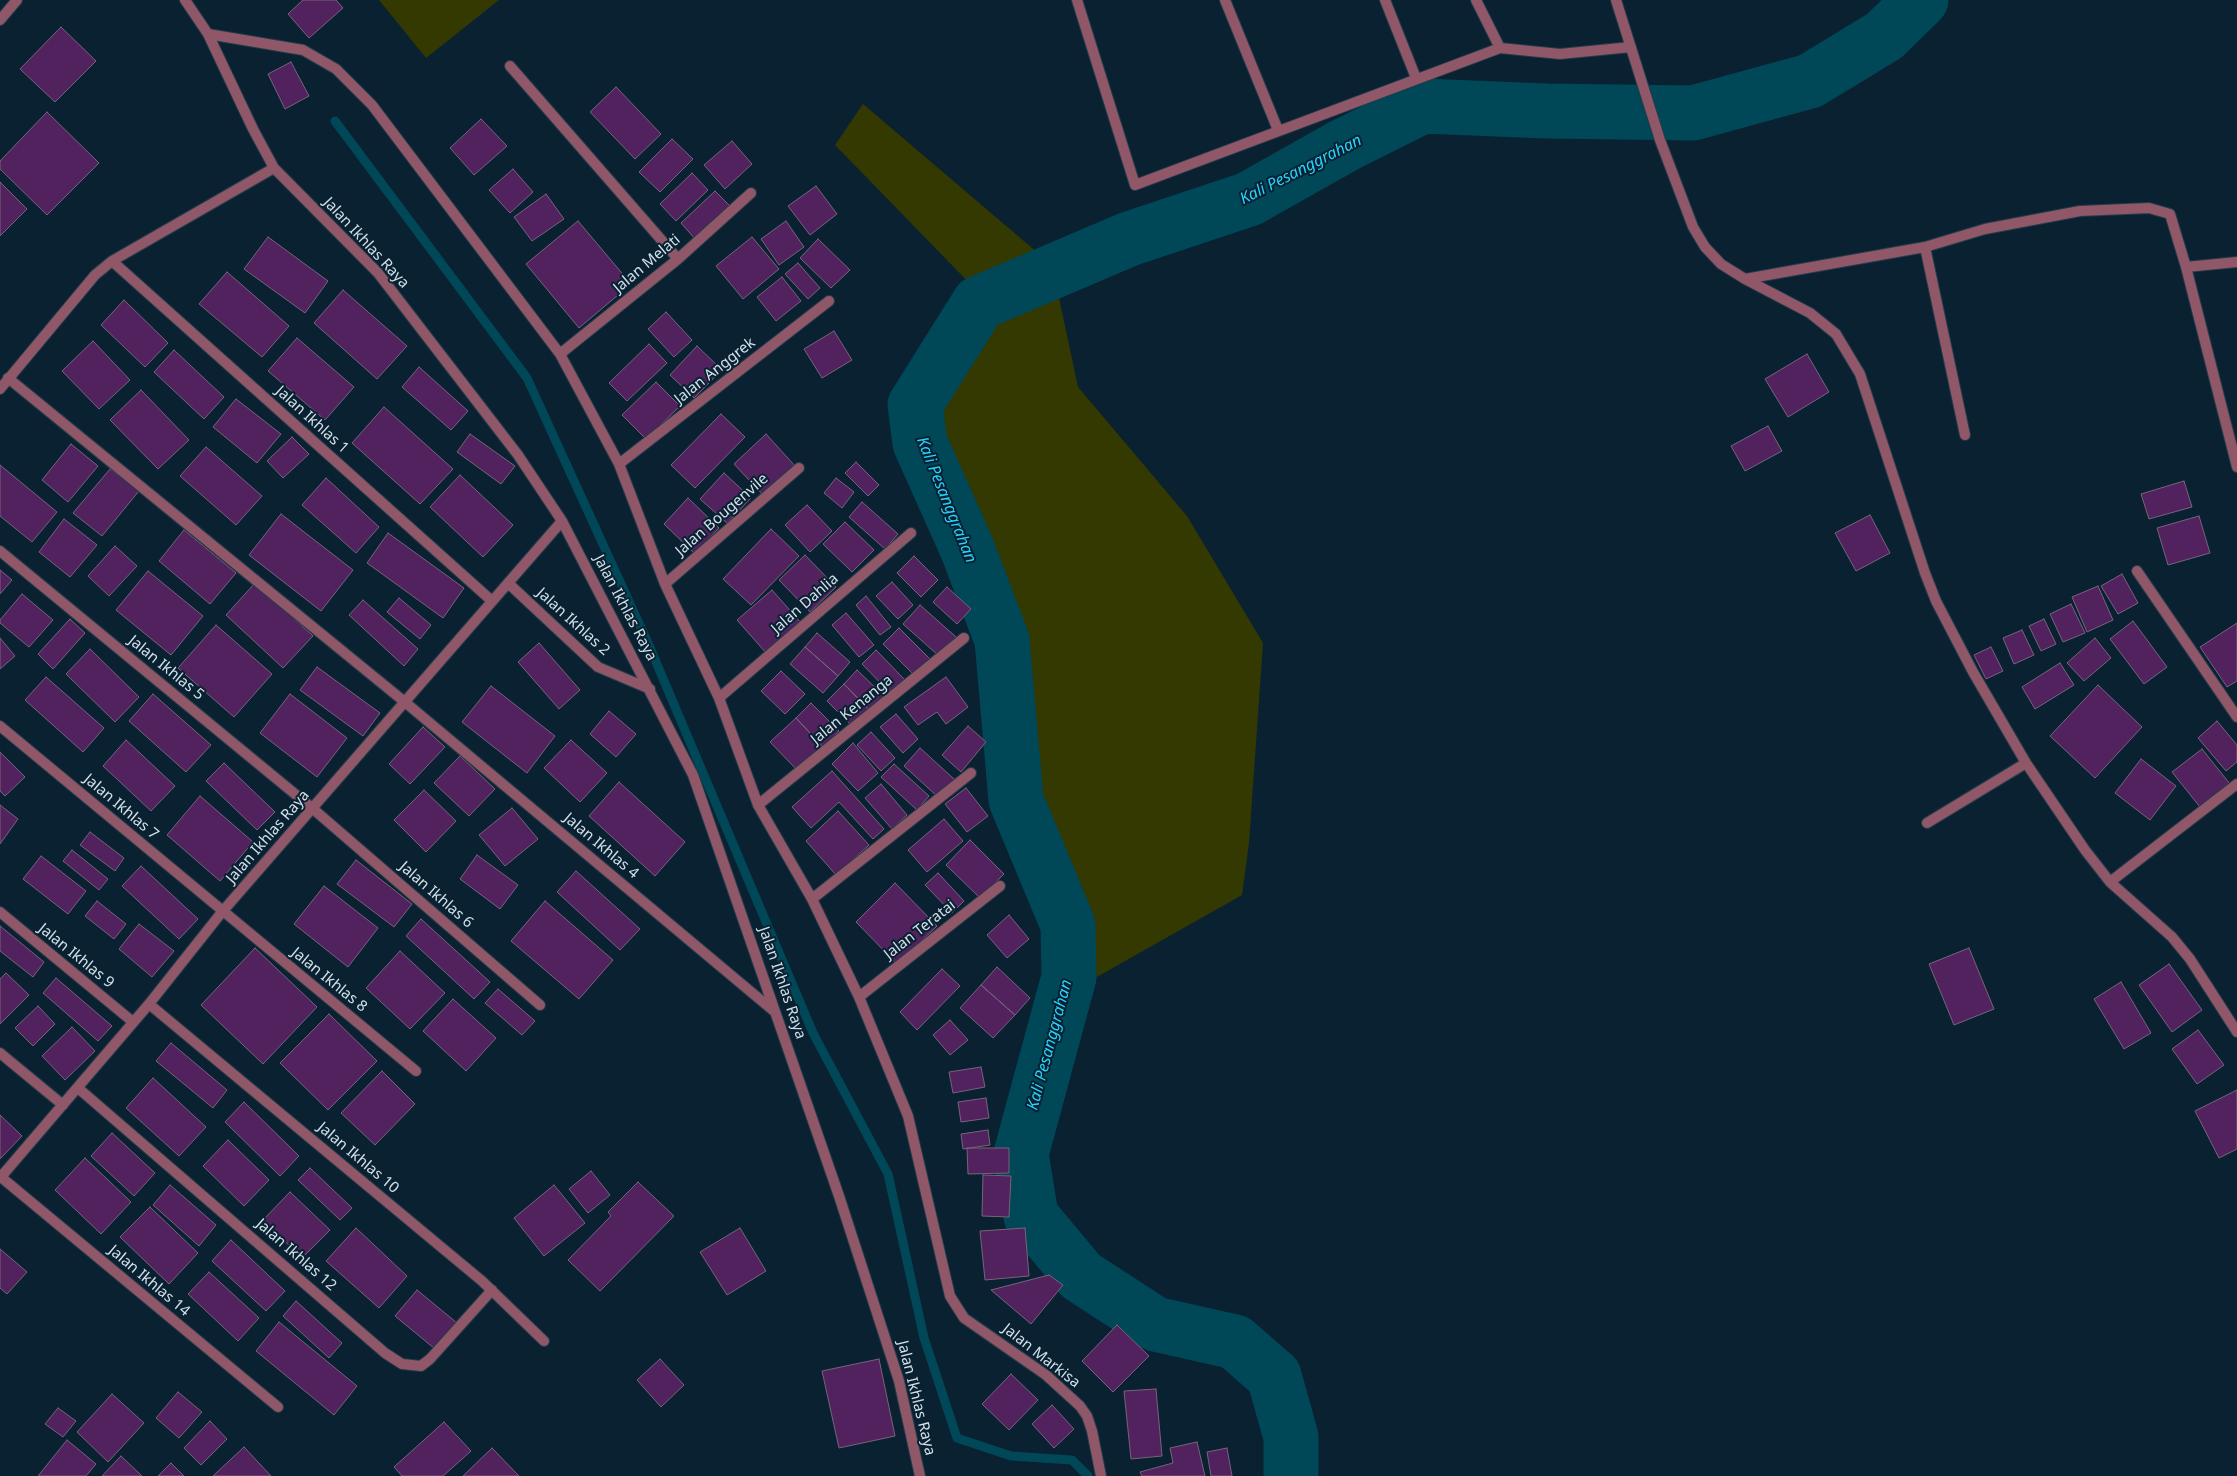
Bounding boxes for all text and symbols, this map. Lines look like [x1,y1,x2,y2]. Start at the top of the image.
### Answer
water label: Kali Pesanggrahan [1237,131,1365,209]
street label: Jalan Ikhlas Raya [319,194,413,292]
street label: Jalan Melati [610,231,684,297]
street label: Jalan Anggrek [671,334,759,408]
street label: Jalan Ikhlas 1 [272,382,352,458]
water label: Kali Pesanggrahan [912,434,980,566]
street label: Jalan Bougenvile [672,470,772,560]
street label: Jalan Ikhlas Raya [589,552,661,664]
street label: Jalan Dahlia [768,570,842,638]
street label: Jalan Ikhlas 2 [533,584,613,660]
street label: Jalan Ikhlas 5 [124,632,208,704]
street label: Jalan Kenanga [807,671,897,749]
street label: Jalan Ikhlas 7 [80,770,162,844]
street label: Jalan Ikhlas Raya [223,787,313,887]
street label: Jalan Ikhlas 4 [560,809,642,883]
street label: Jalan Ikhlas 6 [395,858,477,932]
street label: Jalan Teratai [881,897,959,963]
street label: Jalan Ikhlas 9 [34,920,118,992]
street label: Jalan Ikhlas Raya [754,925,810,1041]
street label: Jalan Ikhlas 8 [287,944,371,1016]
water label: Kali Pesanggrahan [1023,978,1077,1112]
street label: Jalan Ikhlas 10 [314,1119,402,1197]
street label: Jalan Ikhlas 12 [252,1215,340,1295]
street label: Jalan Ikhlas 14 [105,1242,193,1320]
street label: Jalan Markisa [999,1320,1083,1392]
street label: Jalan Ikhlas Raya [893,1339,939,1457]

